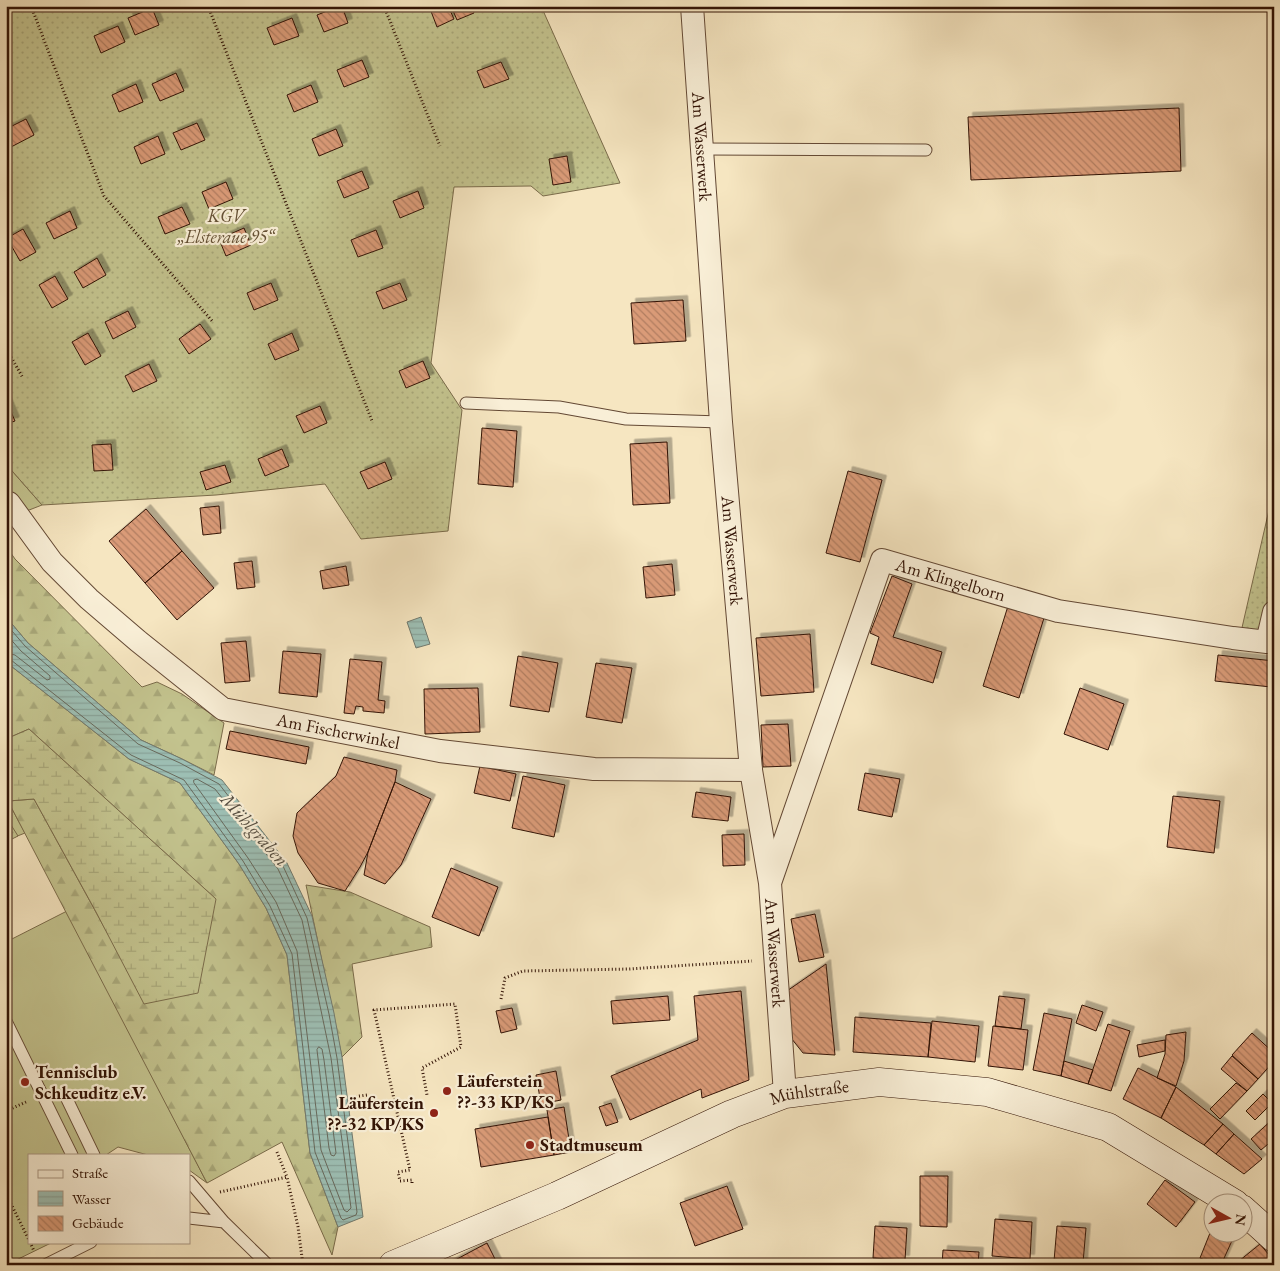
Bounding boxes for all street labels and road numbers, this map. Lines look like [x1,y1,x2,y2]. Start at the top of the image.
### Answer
street label: Am Wasserwerk [687,90,718,203]
street label: Am Wasserwerk [716,494,749,607]
street label: Am Klingelborn [892,552,1009,606]
street label: Am Fischerwinkel [274,707,402,754]
street label: Am Wasserwerk [760,896,791,1009]
street label: Mühlstraße [766,1074,850,1110]

